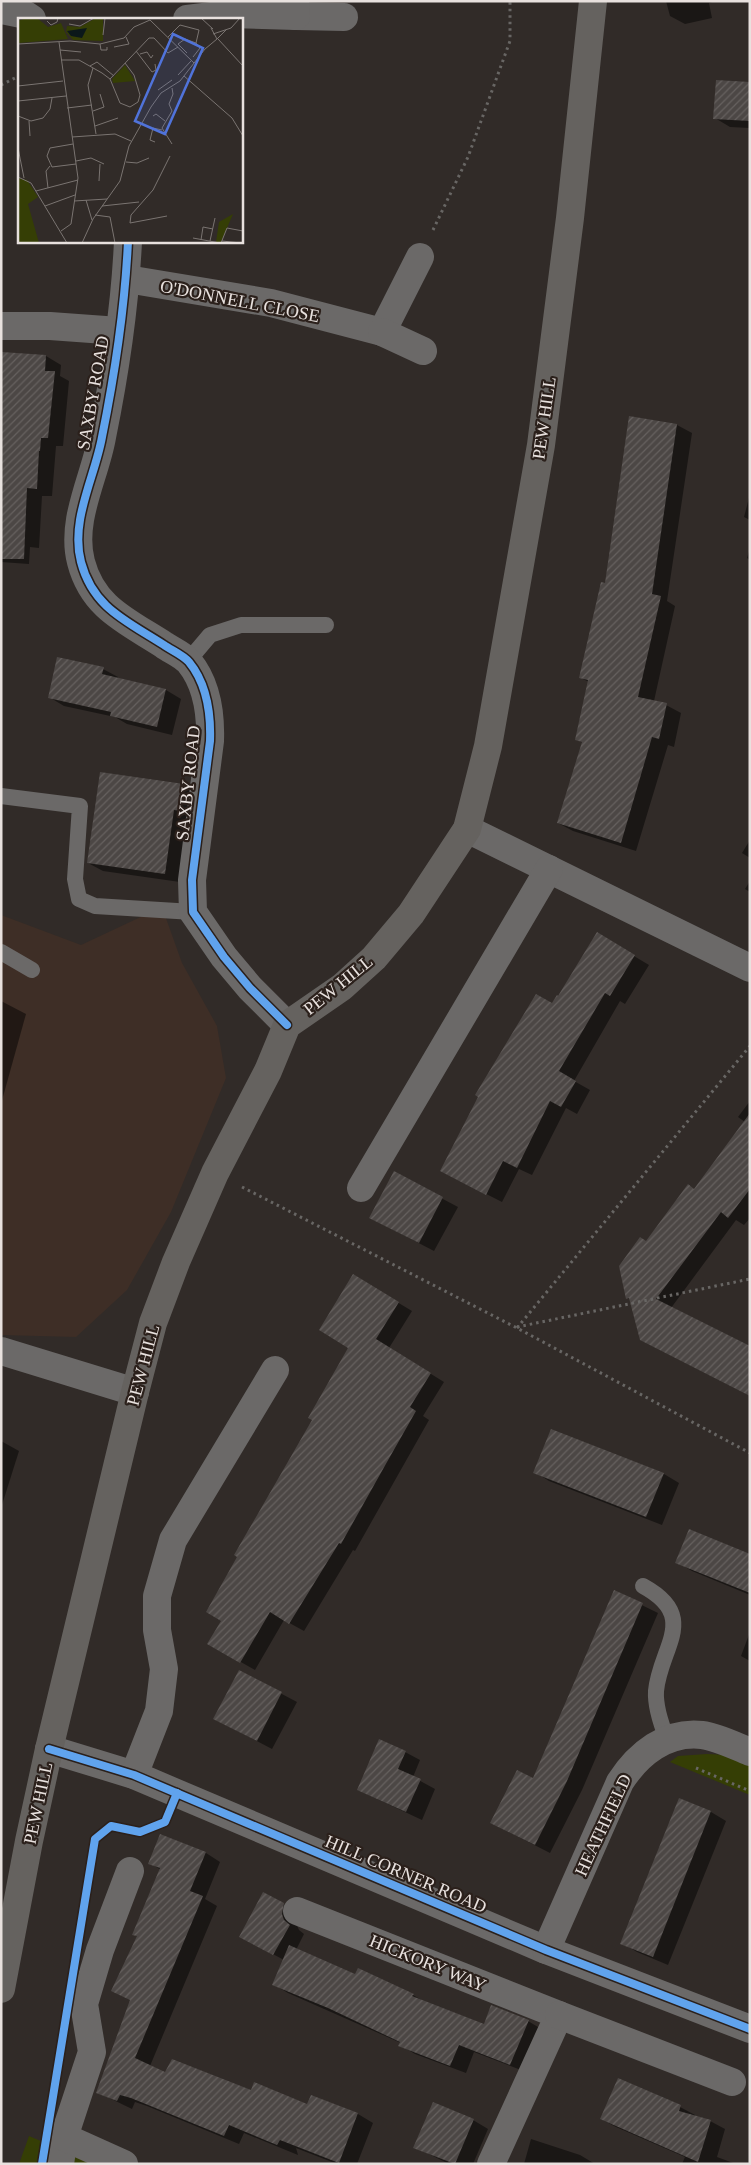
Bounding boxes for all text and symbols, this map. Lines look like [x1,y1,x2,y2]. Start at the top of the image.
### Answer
inset map [18,18,242,242]
street label: O'DONNELL CLOSE [159,276,321,326]
street label: SAXBY ROAD [73,334,113,452]
street label: PEW HILL [528,375,560,461]
street label: SAXBY ROAD [172,724,204,842]
street label: PEW HILL [299,951,377,1019]
street label: PEW HILL [123,1322,163,1408]
street label: PEW HILL [20,1760,56,1846]
street label: HEATHFIELD [571,1771,635,1879]
street label: HILL CORNER ROAD [322,1831,490,1917]
street label: HICKORY WAY [367,1931,489,1995]

